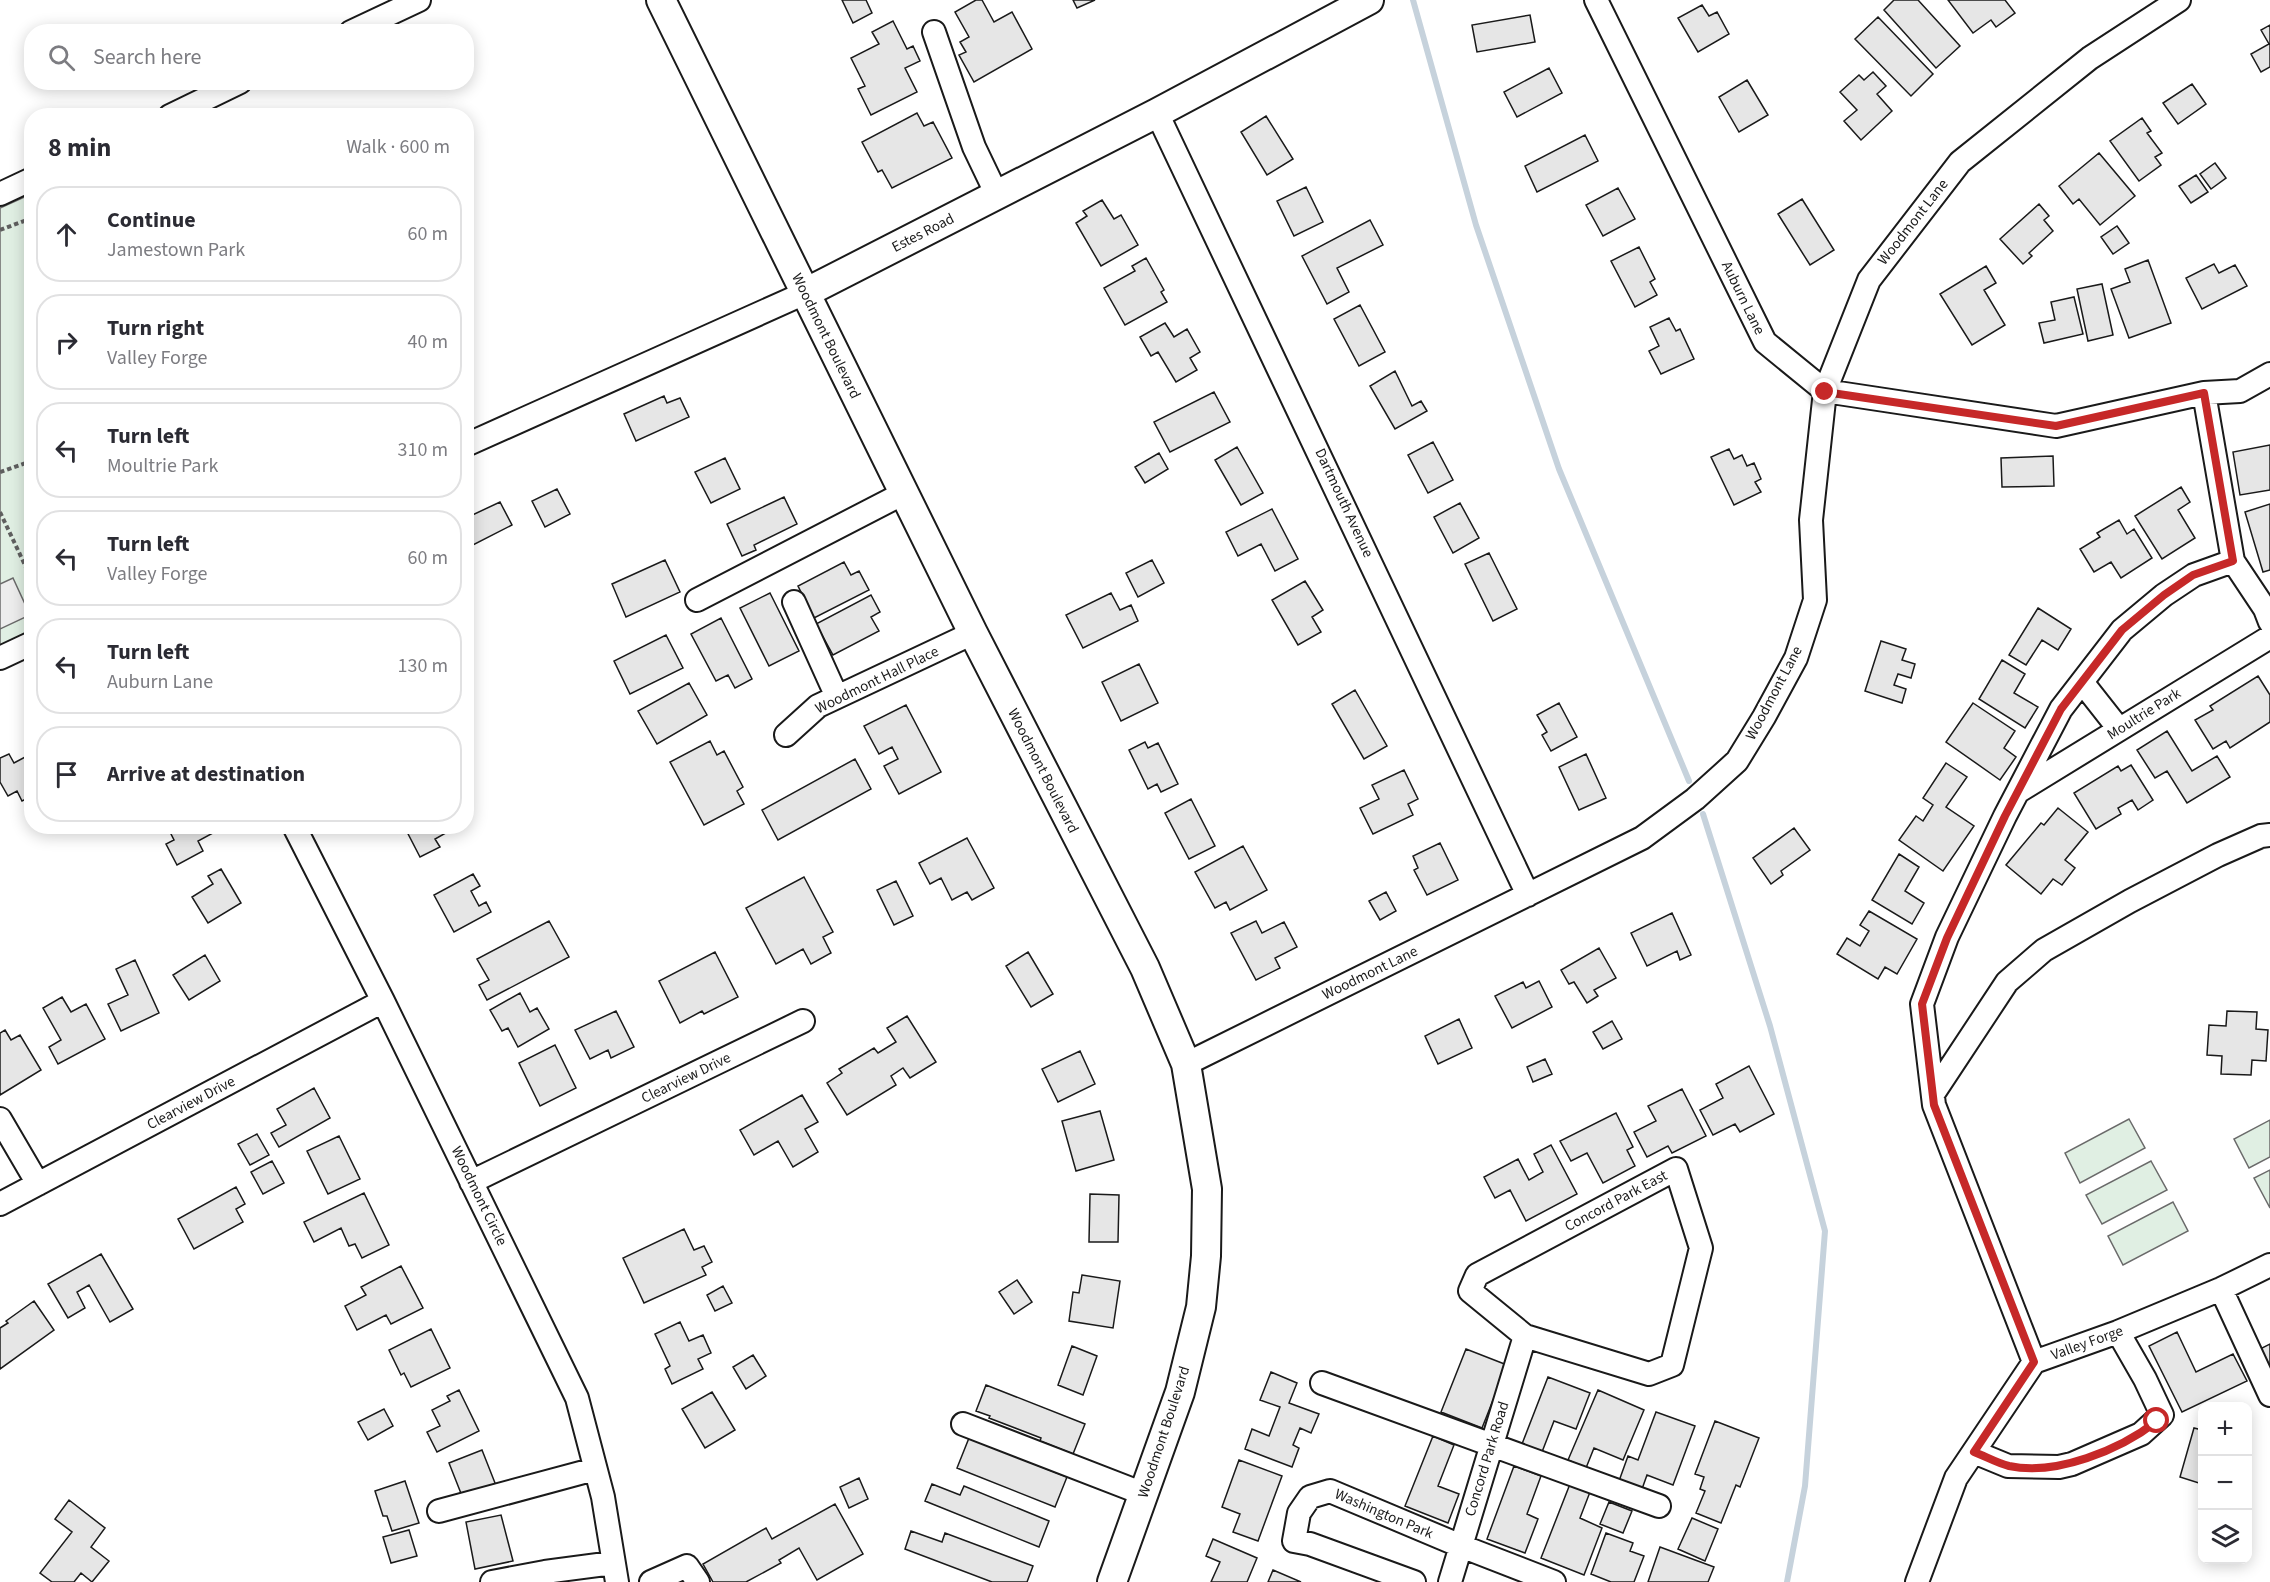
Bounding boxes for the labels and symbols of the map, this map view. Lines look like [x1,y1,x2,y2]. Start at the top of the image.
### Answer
street label: Woodmont Lane [1873,175,1953,269]
street label: Estes Road [888,208,958,258]
street label: Auburn Lane [1716,258,1770,338]
street label: Woodmont Boulevard [786,270,866,402]
route end [1811,378,1837,404]
street label: Dartmouth Avenue [1309,445,1379,561]
street label: Woodmont Hall Place [812,641,942,719]
street label: Woodmont Lane [1740,642,1808,744]
street label: Moultrie Park [2103,683,2185,745]
street label: Woodmont Boulevard [1002,705,1084,837]
street label: Woodmont Lane [1319,941,1421,1005]
street label: Clearview Drive [638,1047,734,1109]
street label: Clearview Drive [143,1071,239,1135]
street label: Woodmont Circle [446,1143,512,1249]
street label: Concord Park East [1561,1165,1671,1237]
street label: Valley Forge [2048,1320,2126,1366]
street label: Woodmont Boulevard [1133,1363,1195,1501]
street label: Concord Park Road [1460,1399,1514,1519]
route start [2143,1407,2169,1433]
street label: Washington Park [1331,1484,1437,1544]

